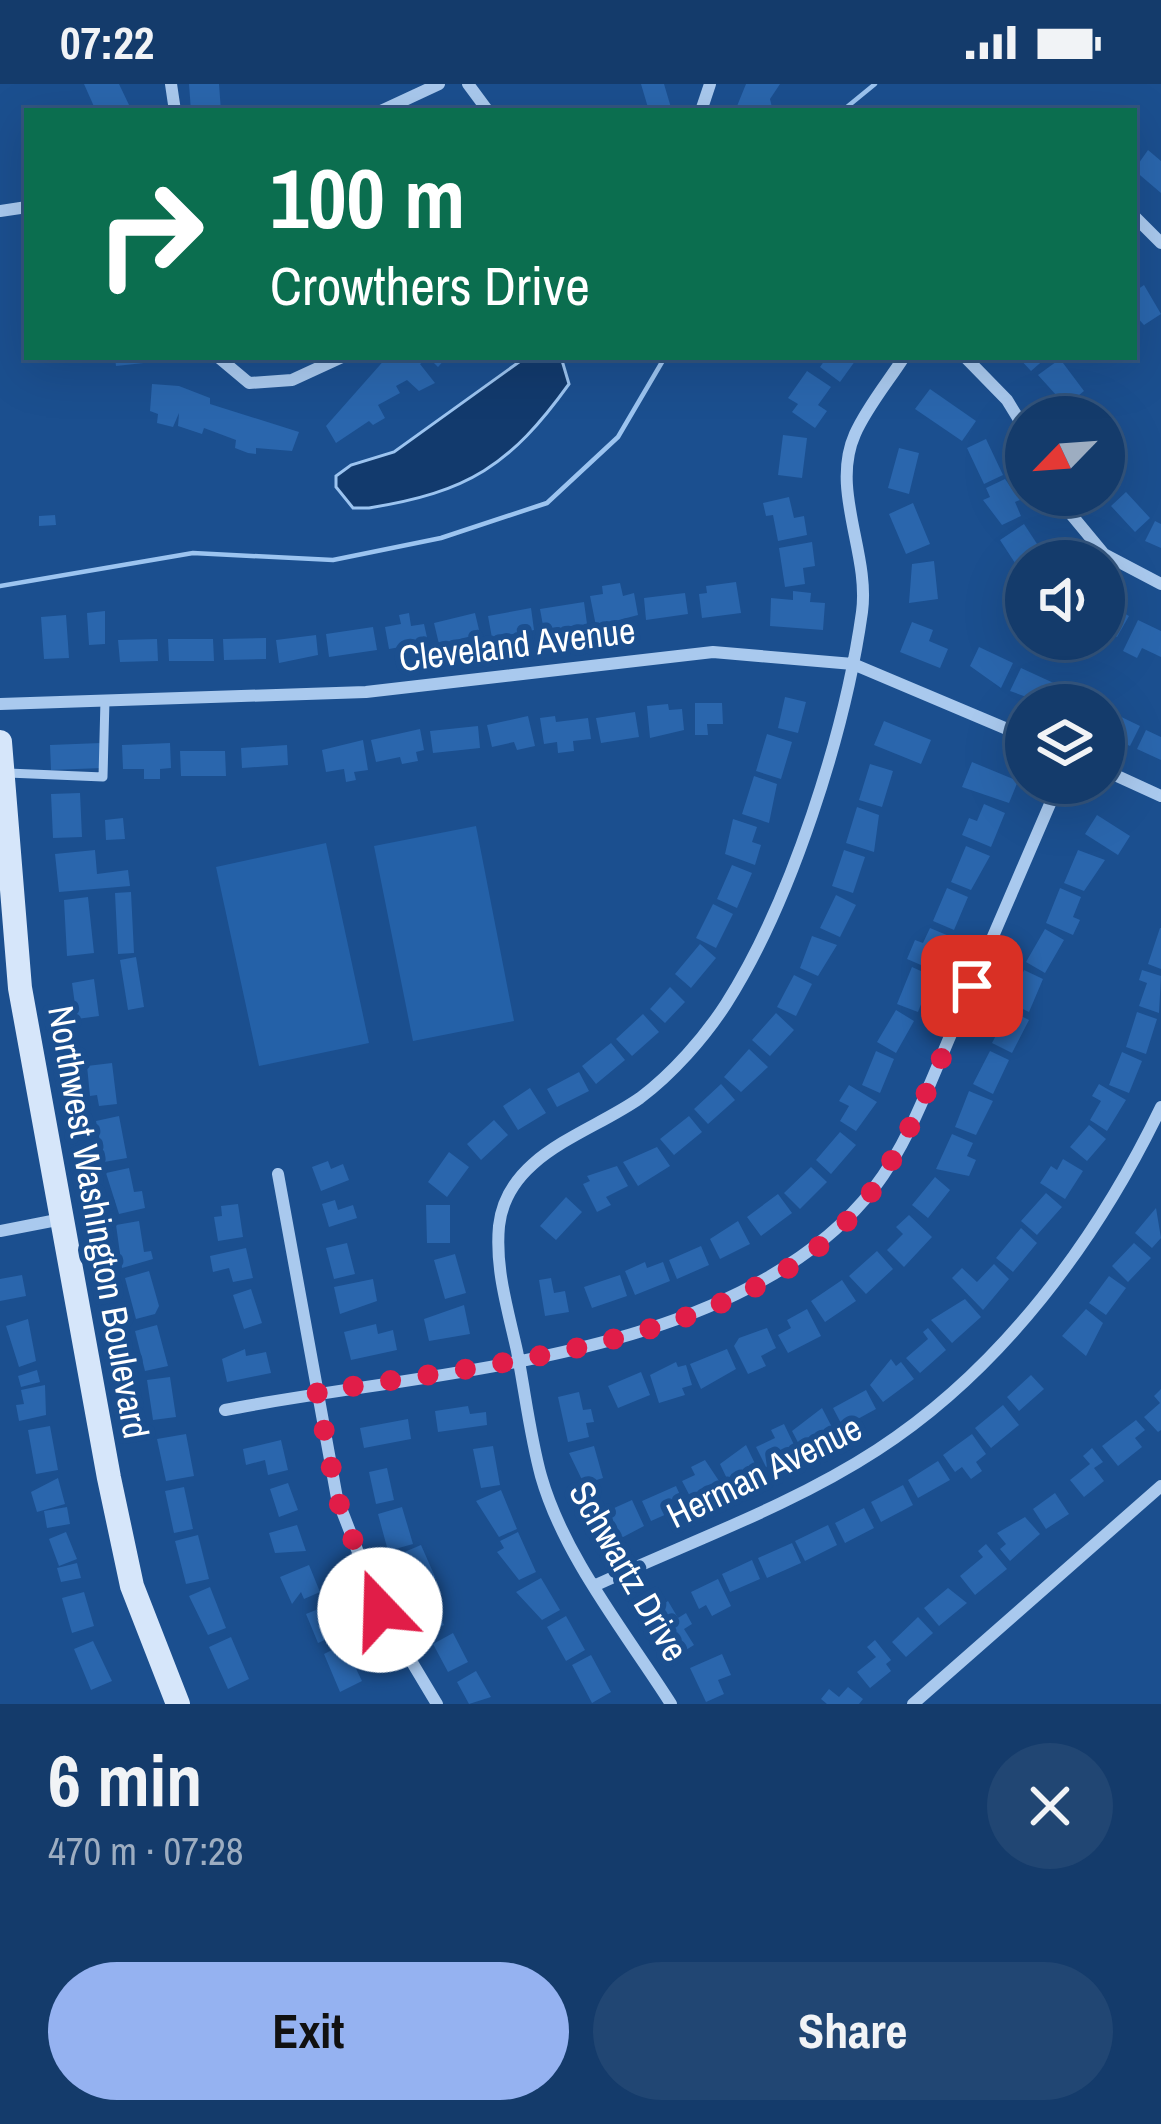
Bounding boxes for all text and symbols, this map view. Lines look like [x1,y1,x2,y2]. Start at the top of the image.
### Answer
text: 07:22 [60,12,154,73]
text: 100 m [270,141,465,254]
icon: right [72,156,228,312]
text: Crowthers Drive [270,249,590,322]
north arrow [1005,396,1125,516]
map controls [1005,396,1125,804]
button: sound [1005,540,1125,660]
street label: Cleveland Avenue [396,606,638,682]
button: layers [1005,684,1125,804]
pin [921,935,1023,1037]
icon: arrive [939,953,1005,1019]
street label: Northwest Washington Boulevard [37,1002,161,1442]
street label: Herman Avenue [659,1403,869,1539]
street label: Schwartz Drive [558,1472,700,1670]
position arrow [317,1547,443,1673]
text: 6 min [48,1731,202,1828]
button: close [987,1743,1113,1869]
text: 470 m · 07:28 [48,1825,244,1877]
button: Exit [48,1962,569,2100]
button: Share [593,1962,1113,2100]

